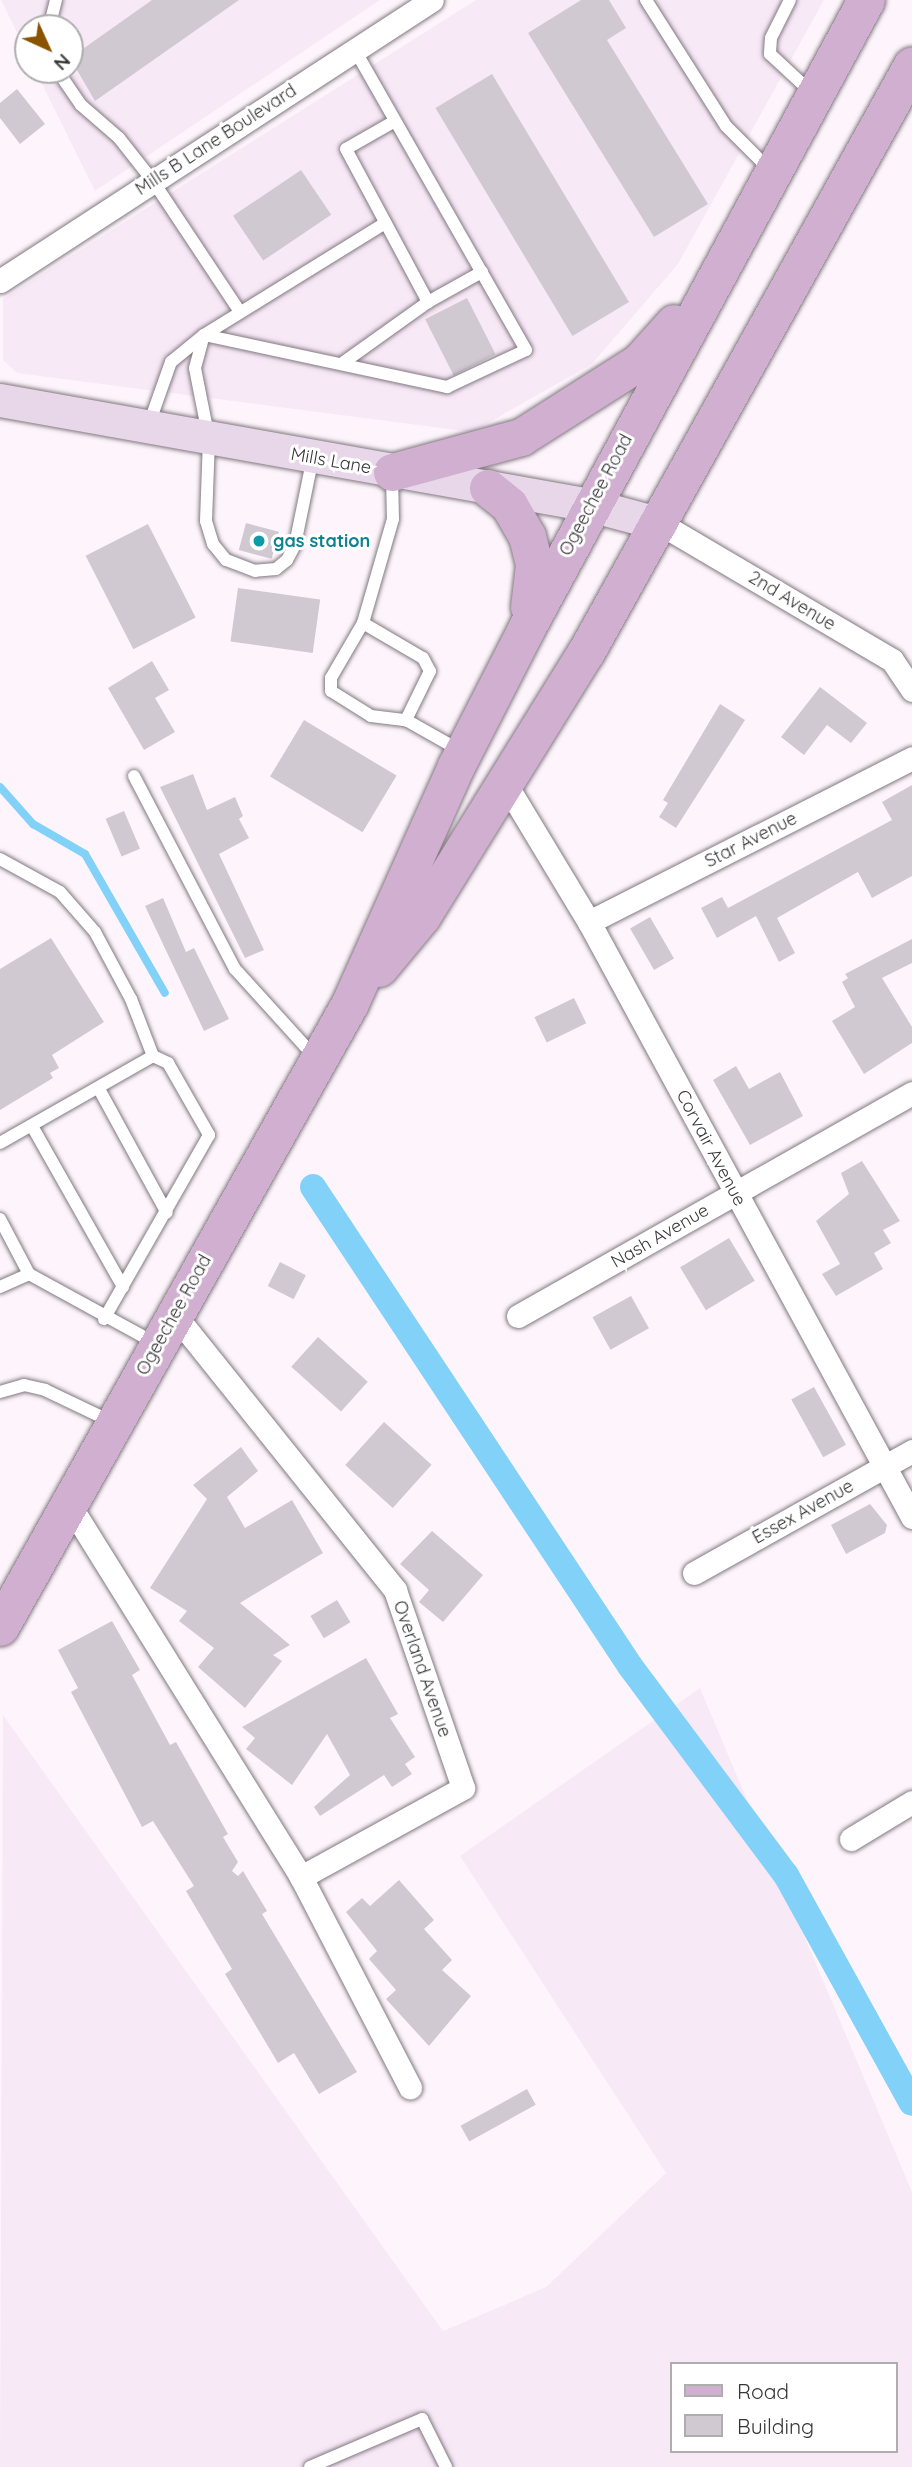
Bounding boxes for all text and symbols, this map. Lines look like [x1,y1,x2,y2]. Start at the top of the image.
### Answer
north arrow [14,14,84,84]
text: N [49,49,76,76]
street label: Mills B Lane Boulevard [131,80,301,200]
street label: Ogeechee Road [555,431,637,559]
street label: Mills Lane [289,443,373,479]
place label: gas station [273,530,370,552]
marker: gas station [251,533,267,549]
street label: 2nd Avenue [745,567,839,635]
street label: Star Avenue [701,808,801,872]
street label: Corvair Avenue [671,1086,751,1210]
street label: Nash Avenue [607,1199,713,1273]
street label: Ogeechee Road [132,1251,216,1379]
street label: Essex Avenue [749,1475,857,1549]
street label: Overland Avenue [388,1598,456,1740]
legend [670,2362,898,2453]
text: Road [737,2378,789,2404]
text: Building [737,2413,814,2439]

